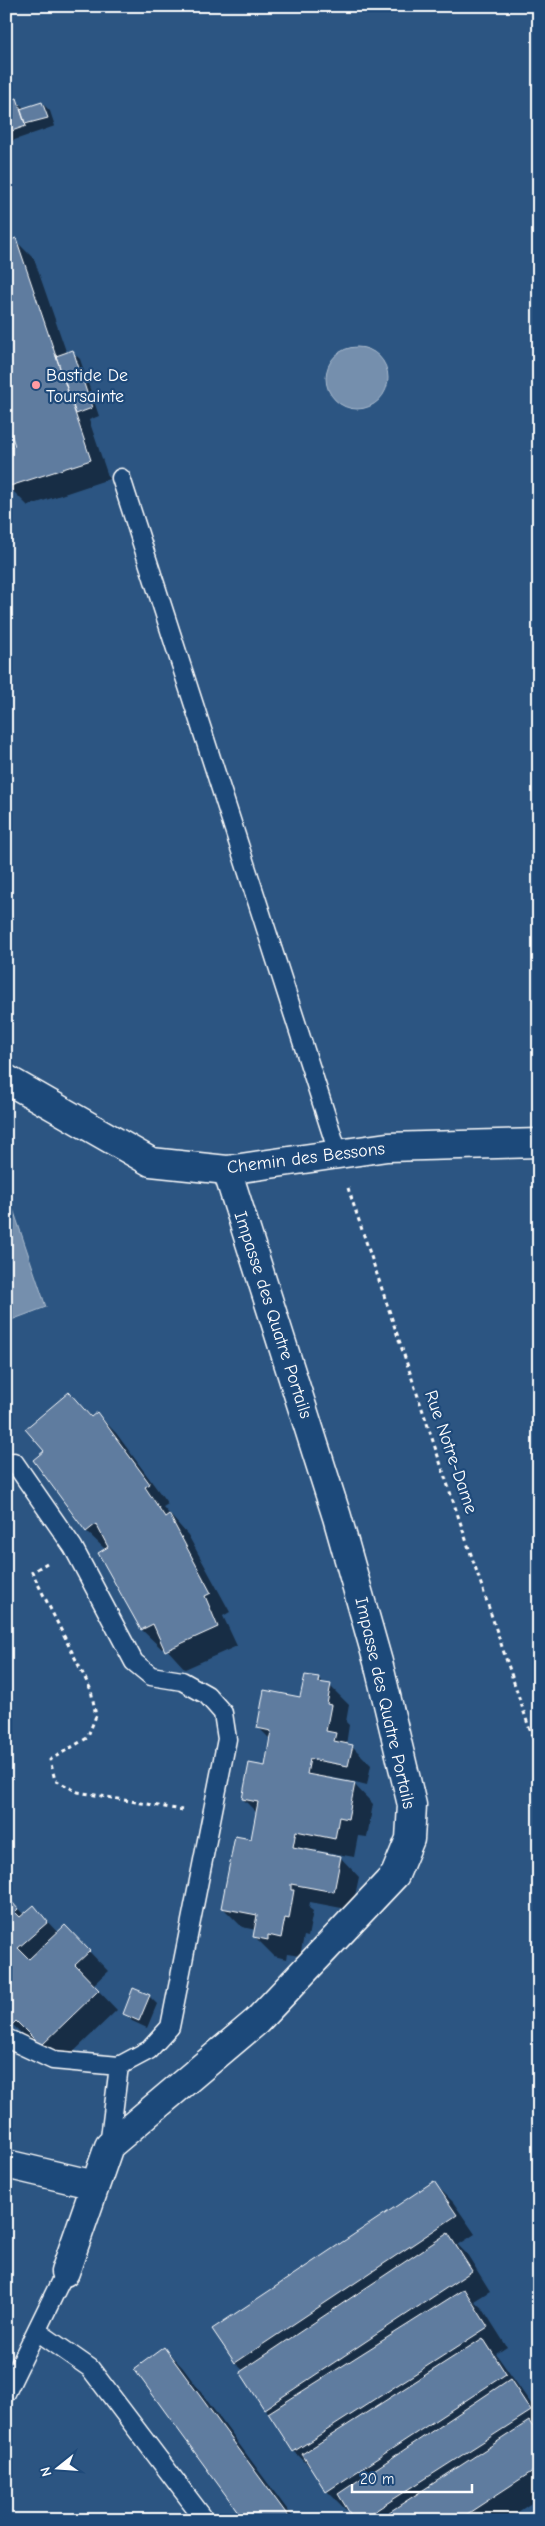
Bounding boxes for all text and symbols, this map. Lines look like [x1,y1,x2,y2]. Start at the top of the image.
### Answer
place label: Bastide De Toursainte [46,365,128,407]
marker: Bastide De Toursainte [30,379,42,391]
street label: Chemin des Bessons [226,1138,386,1178]
street label: Impasse des Quatre Portails [230,1209,316,1421]
street label: Rue Notre-Dame [420,1388,482,1516]
street label: Impasse des Quatre Portails [350,1595,420,1811]
north arrow [32,2444,82,2494]
scale bar [352,2461,472,2493]
text: N [37,2465,56,2479]
text: 20 m [360,2470,394,2488]

